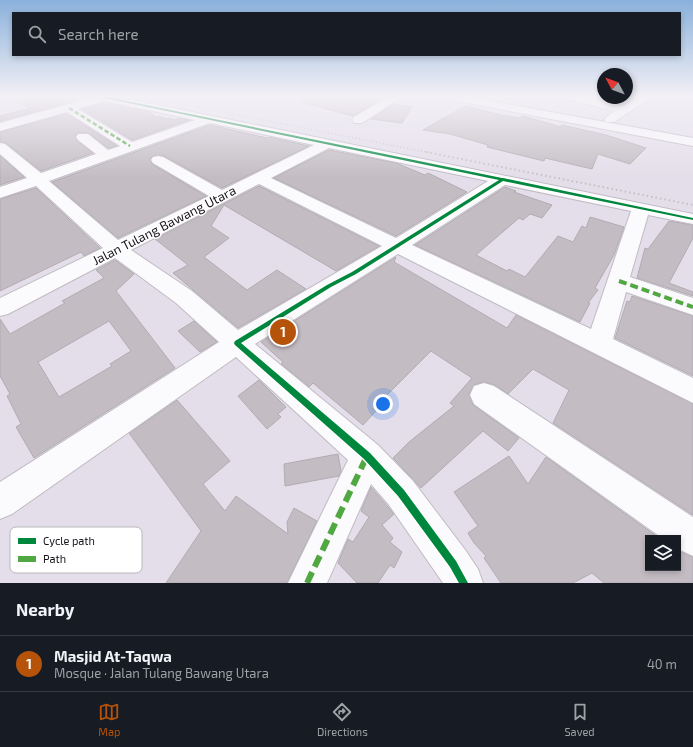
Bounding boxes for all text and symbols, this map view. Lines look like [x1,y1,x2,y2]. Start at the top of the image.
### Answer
search box [12,12,681,56]
icon: search [26,23,48,45]
text: Search here [58,25,139,43]
north arrow [597,68,633,104]
street label: Jalan Tulang Bawang Utara [90,182,238,268]
pin: 1 [270,317,296,347]
your location [373,394,393,414]
legend [10,527,142,573]
text: Cycle path [43,534,95,547]
map controls [645,535,681,571]
button: layers [645,535,681,571]
text: Path [43,552,66,565]
text: Nearby [16,599,74,619]
text: Masjid At-Taqwa [54,647,172,665]
text: 1 [26,656,32,672]
text: 40 m [647,656,677,672]
text: Mosque · Jalan Tulang Bawang Utara [54,665,269,681]
tab: Map [98,701,120,738]
tab: Directions [317,701,368,738]
tab: Saved [564,701,595,738]

